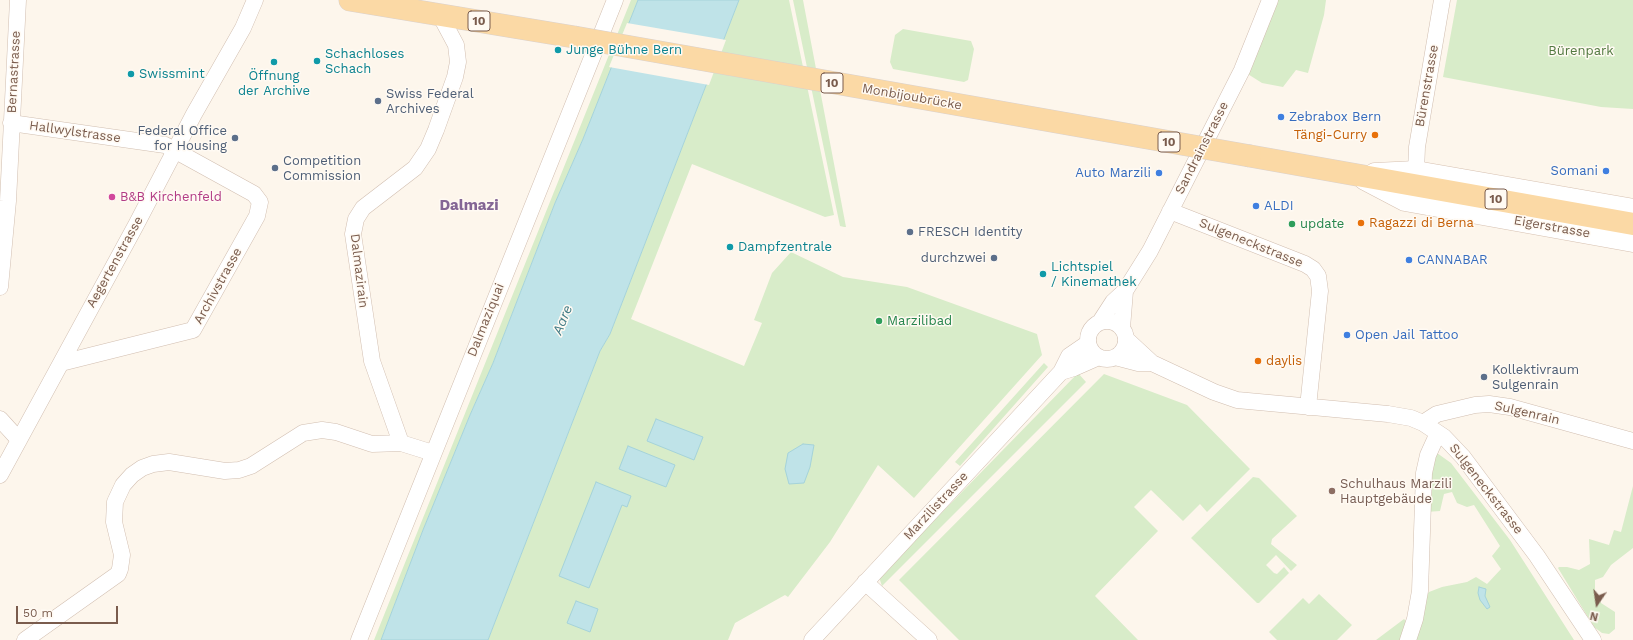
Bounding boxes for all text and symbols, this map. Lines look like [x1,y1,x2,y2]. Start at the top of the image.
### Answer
road number: 10 [468,11,490,31]
street label: Bernastrasse [4,30,24,114]
place label: Junge Bühne Bern [566,42,682,58]
park label: Bürenpark [1548,43,1614,59]
street label: Bürenstrasse [1412,44,1442,128]
marker: Junge Bühne Bern [553,45,563,55]
place label: Schachloses Schach [325,46,404,77]
marker: Schachloses Schach [312,56,322,66]
marker: Öffnung der Archive [269,57,279,67]
place label: Swissmint [139,66,205,82]
place label: Öffnung der Archive [238,68,310,99]
marker: Swissmint [126,69,136,79]
road number: 10 [821,73,843,93]
street label: Monbijoubrücke [861,81,963,113]
place label: Swiss Federal Archives [386,86,474,117]
marker: Swiss Federal Archives [373,96,383,106]
street label: Sandrainstrasse [1172,99,1232,197]
place label: Zebrabox Bern [1289,109,1381,125]
marker: Zebrabox Bern [1276,112,1286,122]
street label: Hallwylstrasse [28,118,122,146]
place label: Federal Office for Housing [138,123,227,154]
place label: Tängi-Curry [1294,127,1367,143]
marker: Tängi-Curry [1370,130,1380,140]
road number: 10 [1158,132,1180,152]
marker: Federal Office for Housing [230,133,240,143]
place label: Competition Commission [283,153,361,184]
marker: Competition Commission [270,163,280,173]
place label: Somani [1551,163,1598,179]
place label: Auto Marzili [1075,165,1151,181]
marker: Somani [1601,166,1611,176]
marker: Auto Marzili [1154,168,1164,178]
place label: B&B Kirchenfeld [120,189,222,205]
road number: 10 [1485,189,1507,209]
marker: B&B Kirchenfeld [107,192,117,202]
district label: Dalmazi [439,197,499,215]
place label: ALDI [1264,198,1294,214]
marker: ALDI [1251,201,1261,211]
street label: Aegertenstrasse [83,213,147,311]
street label: Eigerstrasse [1513,213,1591,241]
street label: Sulgeneckstrasse [1197,215,1305,271]
place label: Ragazzi di Berna [1369,215,1474,231]
place label: update [1300,216,1344,232]
marker: Ragazzi di Berna [1356,218,1366,228]
marker: update [1287,219,1297,229]
place label: FRESCH Identity [918,224,1023,240]
marker: FRESCH Identity [905,227,915,237]
street label: Dalmazirain [347,233,371,309]
place label: Dampfzentrale [738,239,832,255]
marker: Dampfzentrale [725,242,735,252]
street label: Archivstrasse [191,245,245,327]
place label: durchzwei [921,250,986,266]
place label: CANNABAR [1417,252,1488,268]
marker: durchzwei [989,253,999,263]
marker: CANNABAR [1404,255,1414,265]
place label: Lichtspiel / Kinemathek [1051,259,1137,290]
marker: Lichtspiel / Kinemathek [1038,269,1048,279]
street label: Dalmaziquai [464,281,508,359]
water label: Aare [549,303,577,337]
place label: Marzilibad [887,313,952,329]
marker: Marzilibad [874,316,884,326]
place label: Open Jail Tattoo [1355,327,1458,343]
marker: Open Jail Tattoo [1342,330,1352,340]
place label: daylis [1266,353,1302,369]
marker: daylis [1253,356,1263,366]
place label: Kollektivraum Sulgenrain [1492,362,1579,393]
marker: Kollektivraum Sulgenrain [1479,372,1489,382]
street label: Sulgenrain [1493,398,1561,428]
street label: Sulgeneckstrasse [1446,441,1526,537]
street label: Marzilistrasse [900,469,972,543]
place label: Schulhaus Marzili Hauptgebäude [1340,476,1452,507]
marker: Schulhaus Marzili Hauptgebäude [1327,486,1337,496]
north arrow [1577,584,1617,624]
scale bar [18,598,120,624]
text: 50 m [23,606,53,620]
text: N [1589,609,1600,623]

